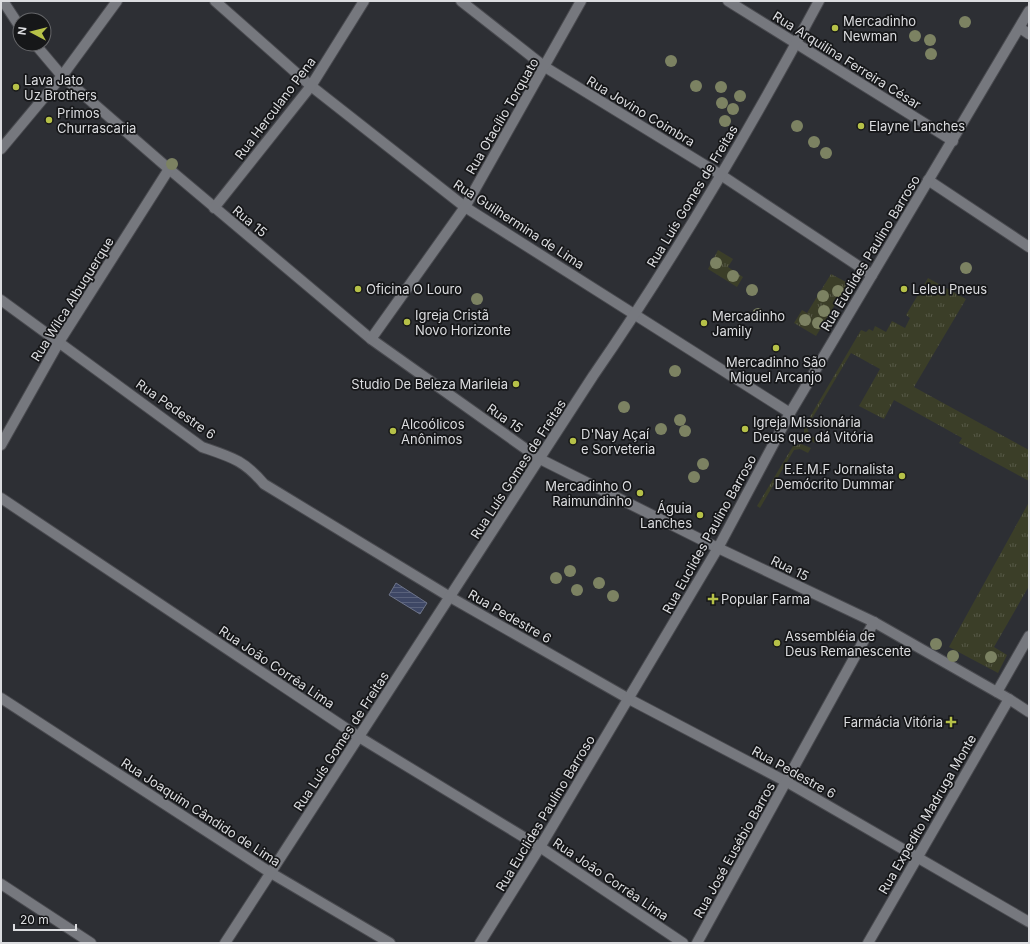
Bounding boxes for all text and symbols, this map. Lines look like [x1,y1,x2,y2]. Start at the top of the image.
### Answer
street label: Rua Arquilina Ferreira César [770,8,924,112]
north arrow [12,12,52,52]
place label: Mercadinho Newman [843,13,916,44]
marker: Mercadinho Newman [830,23,840,33]
text: N [15,26,30,36]
street label: Rua Herculano Pena [231,54,319,162]
street label: Rua Otacílio Torquato [462,55,542,177]
place label: Lava Jato Uz Brothers [24,72,97,103]
street label: Rua Jovino Coimbra [584,72,698,150]
marker: Lava Jato Uz Brothers [11,82,21,92]
place label: Primos Churrascaria [57,105,136,136]
marker: Primos Churrascaria [44,115,54,125]
place label: Elayne Lanches [869,118,965,134]
marker: Elayne Lanches [856,121,866,131]
street label: Rua Luís Gomes de Freitas [643,122,741,270]
street label: Rua Euclides Paulino Barroso [817,172,923,334]
street label: Rua Guilhermina de Lima [451,176,587,272]
street label: Rua 15 [229,202,271,240]
street label: Rua Wilca Albuquerque [27,234,117,364]
place label: Oficina O Louro [366,281,462,297]
place label: Leleu Pneus [912,281,987,297]
marker: Oficina O Louro [353,284,363,294]
marker: Leleu Pneus [899,284,909,294]
place label: Igreja Cristã Novo Horizonte [415,307,511,338]
place label: Mercadinho Jamily [712,308,785,339]
marker: Igreja Cristã Novo Horizonte [402,317,412,327]
marker: Mercadinho Jamily [699,318,709,328]
marker: Mercadinho São Miguel Arcanjo [771,343,781,353]
place label: Mercadinho São Miguel Arcanjo [726,354,826,385]
street label: Rua Pedestre 6 [133,376,219,442]
place label: Studio De Beleza Marileia [351,376,508,392]
marker: Studio De Beleza Marileia [511,379,521,389]
street label: Rua Luís Gomes de Freitas [467,396,569,542]
street label: Rua 15 [484,400,526,436]
place label: Igreja Missionária Deus que dá Vitória [753,414,874,445]
place label: Alcoólicos Anônimos [401,416,465,447]
marker: Igreja Missionária Deus que dá Vitória [740,424,750,434]
marker: Alcoólicos Anônimos [388,426,398,436]
place label: D'Nay Açaí e Sorveteria [581,426,655,457]
marker: D'Nay Açaí e Sorveteria [568,436,578,446]
street label: Rua Euclides Paulino Barroso [659,452,759,616]
place label: E.E.M.F Jornalista Demócrito Dummar [775,461,894,492]
marker: E.E.M.F Jornalista Demócrito Dummar [897,471,907,481]
place label: Mercadinho O Raimundinho [545,478,632,509]
marker: Mercadinho O Raimundinho [635,488,645,498]
place label: Águia Lanches [640,500,692,531]
marker: Águia Lanches [695,510,705,520]
street label: Rua 15 [768,552,812,584]
street label: Rua Pedestre 6 [466,586,554,646]
place label: Popular Farma [721,591,810,607]
marker: Popular Farma [708,594,718,604]
street label: Rua João Corrêa Lima [216,622,338,712]
place label: Assembléia de Deus Remanescente [785,628,911,659]
marker: Assembléia de Deus Remanescente [772,638,782,648]
street label: Rua Luís Gomes de Freitas [290,668,392,814]
place label: Farmácia Vitória [843,714,943,730]
marker: Farmácia Vitória [946,717,956,727]
street label: Rua Expedito Madruga Monte [875,731,979,897]
street label: Rua Euclides Paulino Barroso [492,732,598,894]
street label: Rua Pedestre 6 [749,742,839,802]
street label: Rua Joaquim Cândido de Lima [118,754,284,870]
street label: Rua José Eusébio Barros [690,779,778,921]
street label: Rua João Corrêa Lima [550,834,672,924]
scale bar [14,906,76,932]
text: 20 m [20,912,49,927]

